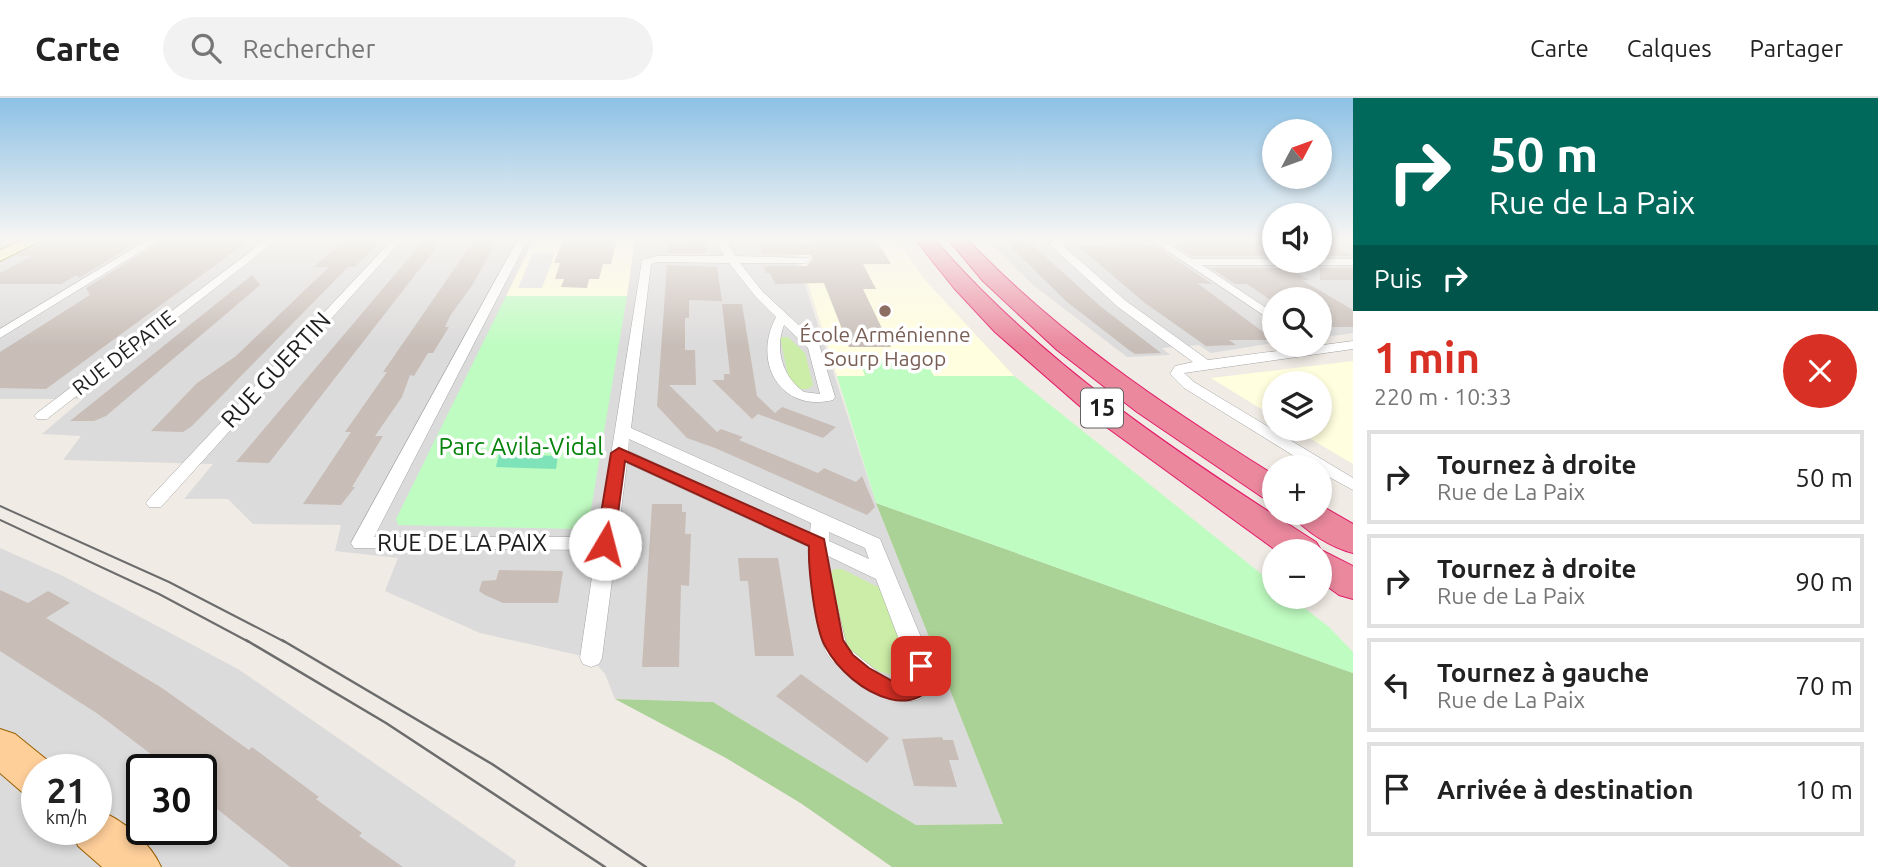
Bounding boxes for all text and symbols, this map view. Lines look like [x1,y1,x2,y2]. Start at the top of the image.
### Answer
search box [163,17,653,80]
icon: search [187,29,225,67]
text: Carte [35,30,121,67]
text: Rechercher [243,34,375,63]
text: Carte [1530,35,1589,62]
text: Calques [1627,35,1712,62]
text: Partager [1750,35,1843,62]
north arrow [1262,119,1332,189]
map controls [1262,119,1332,609]
icon: right [1374,126,1465,217]
text: 50 m [1489,126,1598,181]
text: Rue de La Paix [1489,184,1695,220]
button: sound [1262,203,1332,273]
icon: right [1436,259,1474,297]
text: Puis [1374,264,1422,293]
button: search [1262,287,1332,357]
marker: École Arménienne Sourp Hagop [877,303,893,319]
street label: RUE DÉPATIE [67,305,179,400]
street label: RUE GUERTIN [215,306,336,433]
place label: École Arménienne Sourp Hagop [799,322,971,370]
text: 1 min [1374,334,1480,381]
button: close [1783,334,1857,408]
button: layers [1262,371,1332,441]
text: 220 m · 10:33 [1374,384,1512,409]
road number: 15 [1081,388,1123,428]
park label: Parc Avila-Vidal [438,433,604,460]
text: Tournez à droite [1437,450,1636,479]
button: + [1262,455,1332,525]
icon: right [1378,458,1416,496]
text: 50 m [1795,463,1853,492]
text: Rue de La Paix [1437,479,1585,504]
position arrow [568,507,642,581]
street label: RUE DE LA PAIX [377,529,547,556]
button: − [1262,539,1332,609]
text: Tournez à droite [1437,554,1636,583]
icon: right [1378,562,1416,600]
text: 90 m [1795,567,1853,596]
text: Rue de La Paix [1437,583,1585,608]
pin [891,636,951,696]
icon: arrive [902,647,940,685]
text: Tournez à gauche [1437,658,1649,687]
icon: left [1378,666,1416,704]
text: 70 m [1795,671,1853,700]
text: Rue de La Paix [1437,687,1585,712]
speed limit sign: 30 [126,754,217,845]
text: 21 [47,770,86,810]
icon: arrive [1378,770,1416,808]
text: Arrivée à destination [1437,775,1693,804]
text: 10 m [1795,775,1853,804]
text: km/h [46,807,87,827]

